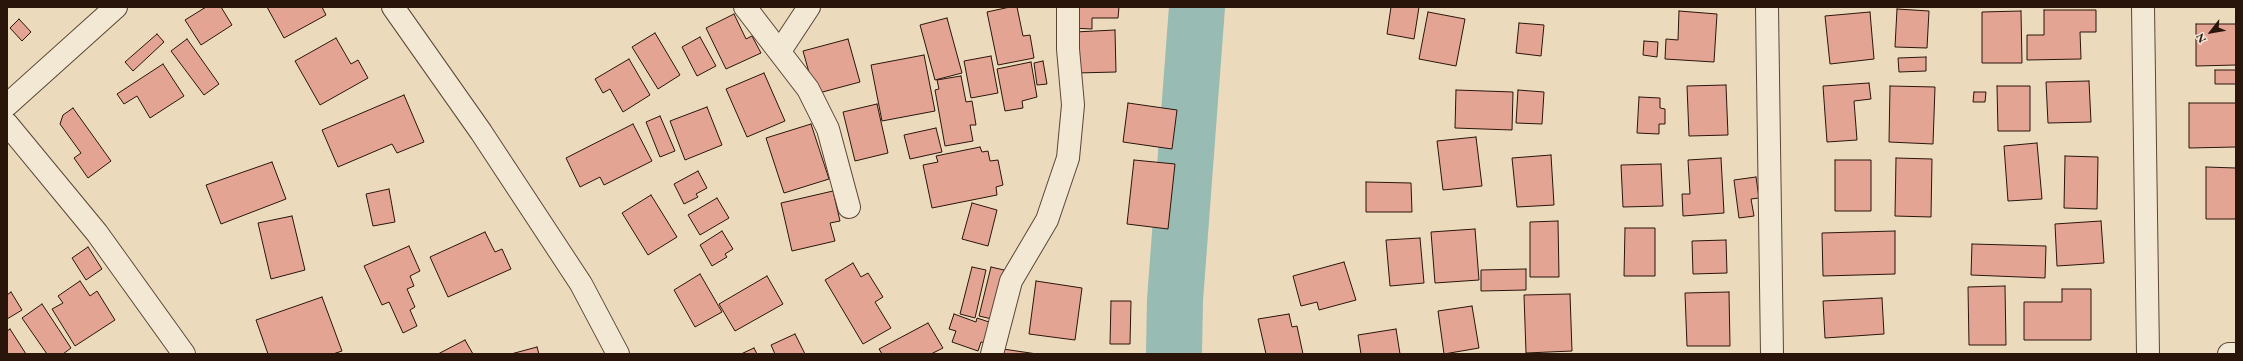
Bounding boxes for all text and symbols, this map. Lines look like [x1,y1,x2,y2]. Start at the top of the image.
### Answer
north arrow [2191,12,2231,52]
text: N [2192,31,2209,46]

